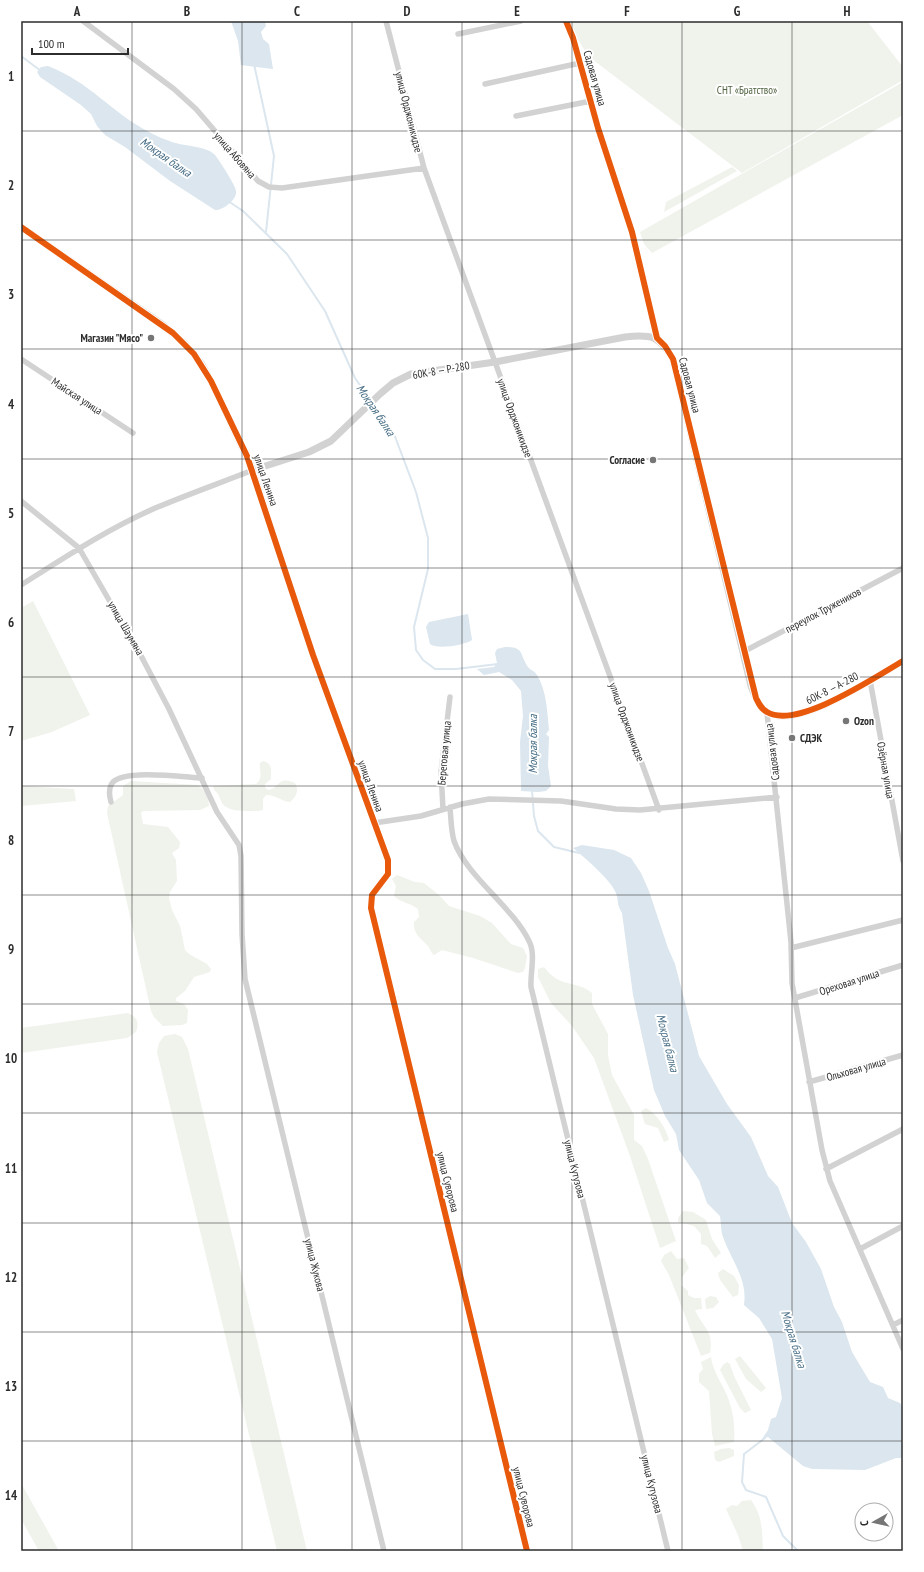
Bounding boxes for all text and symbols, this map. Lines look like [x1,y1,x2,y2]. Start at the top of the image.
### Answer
text: A [73,3,81,20]
text: B [184,3,190,20]
text: C [294,3,300,20]
text: D [404,3,411,20]
text: E [514,3,520,20]
text: F [624,3,630,20]
text: G [734,3,741,20]
text: H [844,3,851,20]
scale bar [32,30,128,56]
text: 100 m [38,36,65,51]
street label: Садовая улица [580,49,610,107]
text: 1 [8,68,14,85]
street label: улица Орджоникидзе [392,70,426,154]
park label: СНТ «Братство» [717,83,777,97]
street label: улица Абовяна [211,129,259,181]
water label: Мокрая балка [138,134,195,181]
text: 2 [8,177,14,194]
text: 3 [8,286,14,303]
place label: Магазин "Мясо" [80,331,143,345]
marker: Магазин "Мясо" [146,333,156,343]
street label: Садовая улица [676,356,704,414]
street label: 60К-8 — Р-280 [411,358,471,382]
street label: Майская улица [49,374,105,418]
street label: улица Орджоникидзе [494,377,536,460]
water label: Мокрая балка [353,381,399,440]
text: 4 [8,396,15,413]
street label: улица Ленина [251,452,281,508]
place label: Согласие [610,453,645,467]
marker: Согласие [648,455,658,465]
text: 5 [8,505,14,522]
street label: переулок Тружеников [783,584,864,636]
street label: улица Шаумяна [105,598,147,658]
text: 6 [8,614,14,631]
street label: 60К-8 — А-280 [803,669,861,707]
street label: улица Орджоникидзе [606,681,648,764]
water label: Мокрая балка [525,713,540,774]
place label: Ozon [854,714,874,728]
marker: Ozon [841,716,851,726]
street label: Береговая улица [434,720,454,786]
text: 7 [8,723,14,740]
street label: Садовая улица [762,723,782,781]
place label: СДЭК [800,731,823,745]
marker: СДЭК [787,733,797,743]
street label: Озёрная улица [874,740,898,800]
street label: улица Ленина [355,758,387,814]
text: 8 [8,832,14,849]
text: 9 [8,941,14,958]
street label: Ореховая улица [817,966,881,998]
water label: Мокрая балка [654,1013,683,1075]
text: 10 [5,1050,17,1067]
street label: Ольховая улица [825,1054,887,1084]
street label: улица Кутузова [561,1138,589,1200]
street label: улица Суворова [434,1150,462,1214]
text: 11 [5,1160,17,1177]
street label: улица Жукова [302,1237,328,1293]
text: 12 [5,1269,17,1286]
water label: Мокрая балка [778,1309,810,1371]
text: 13 [5,1378,17,1395]
street label: улица Кутузова [638,1453,666,1515]
street label: улица Суворова [510,1465,538,1529]
text: 14 [5,1487,18,1504]
north arrow [854,1502,894,1542]
text: С [857,1520,871,1527]

